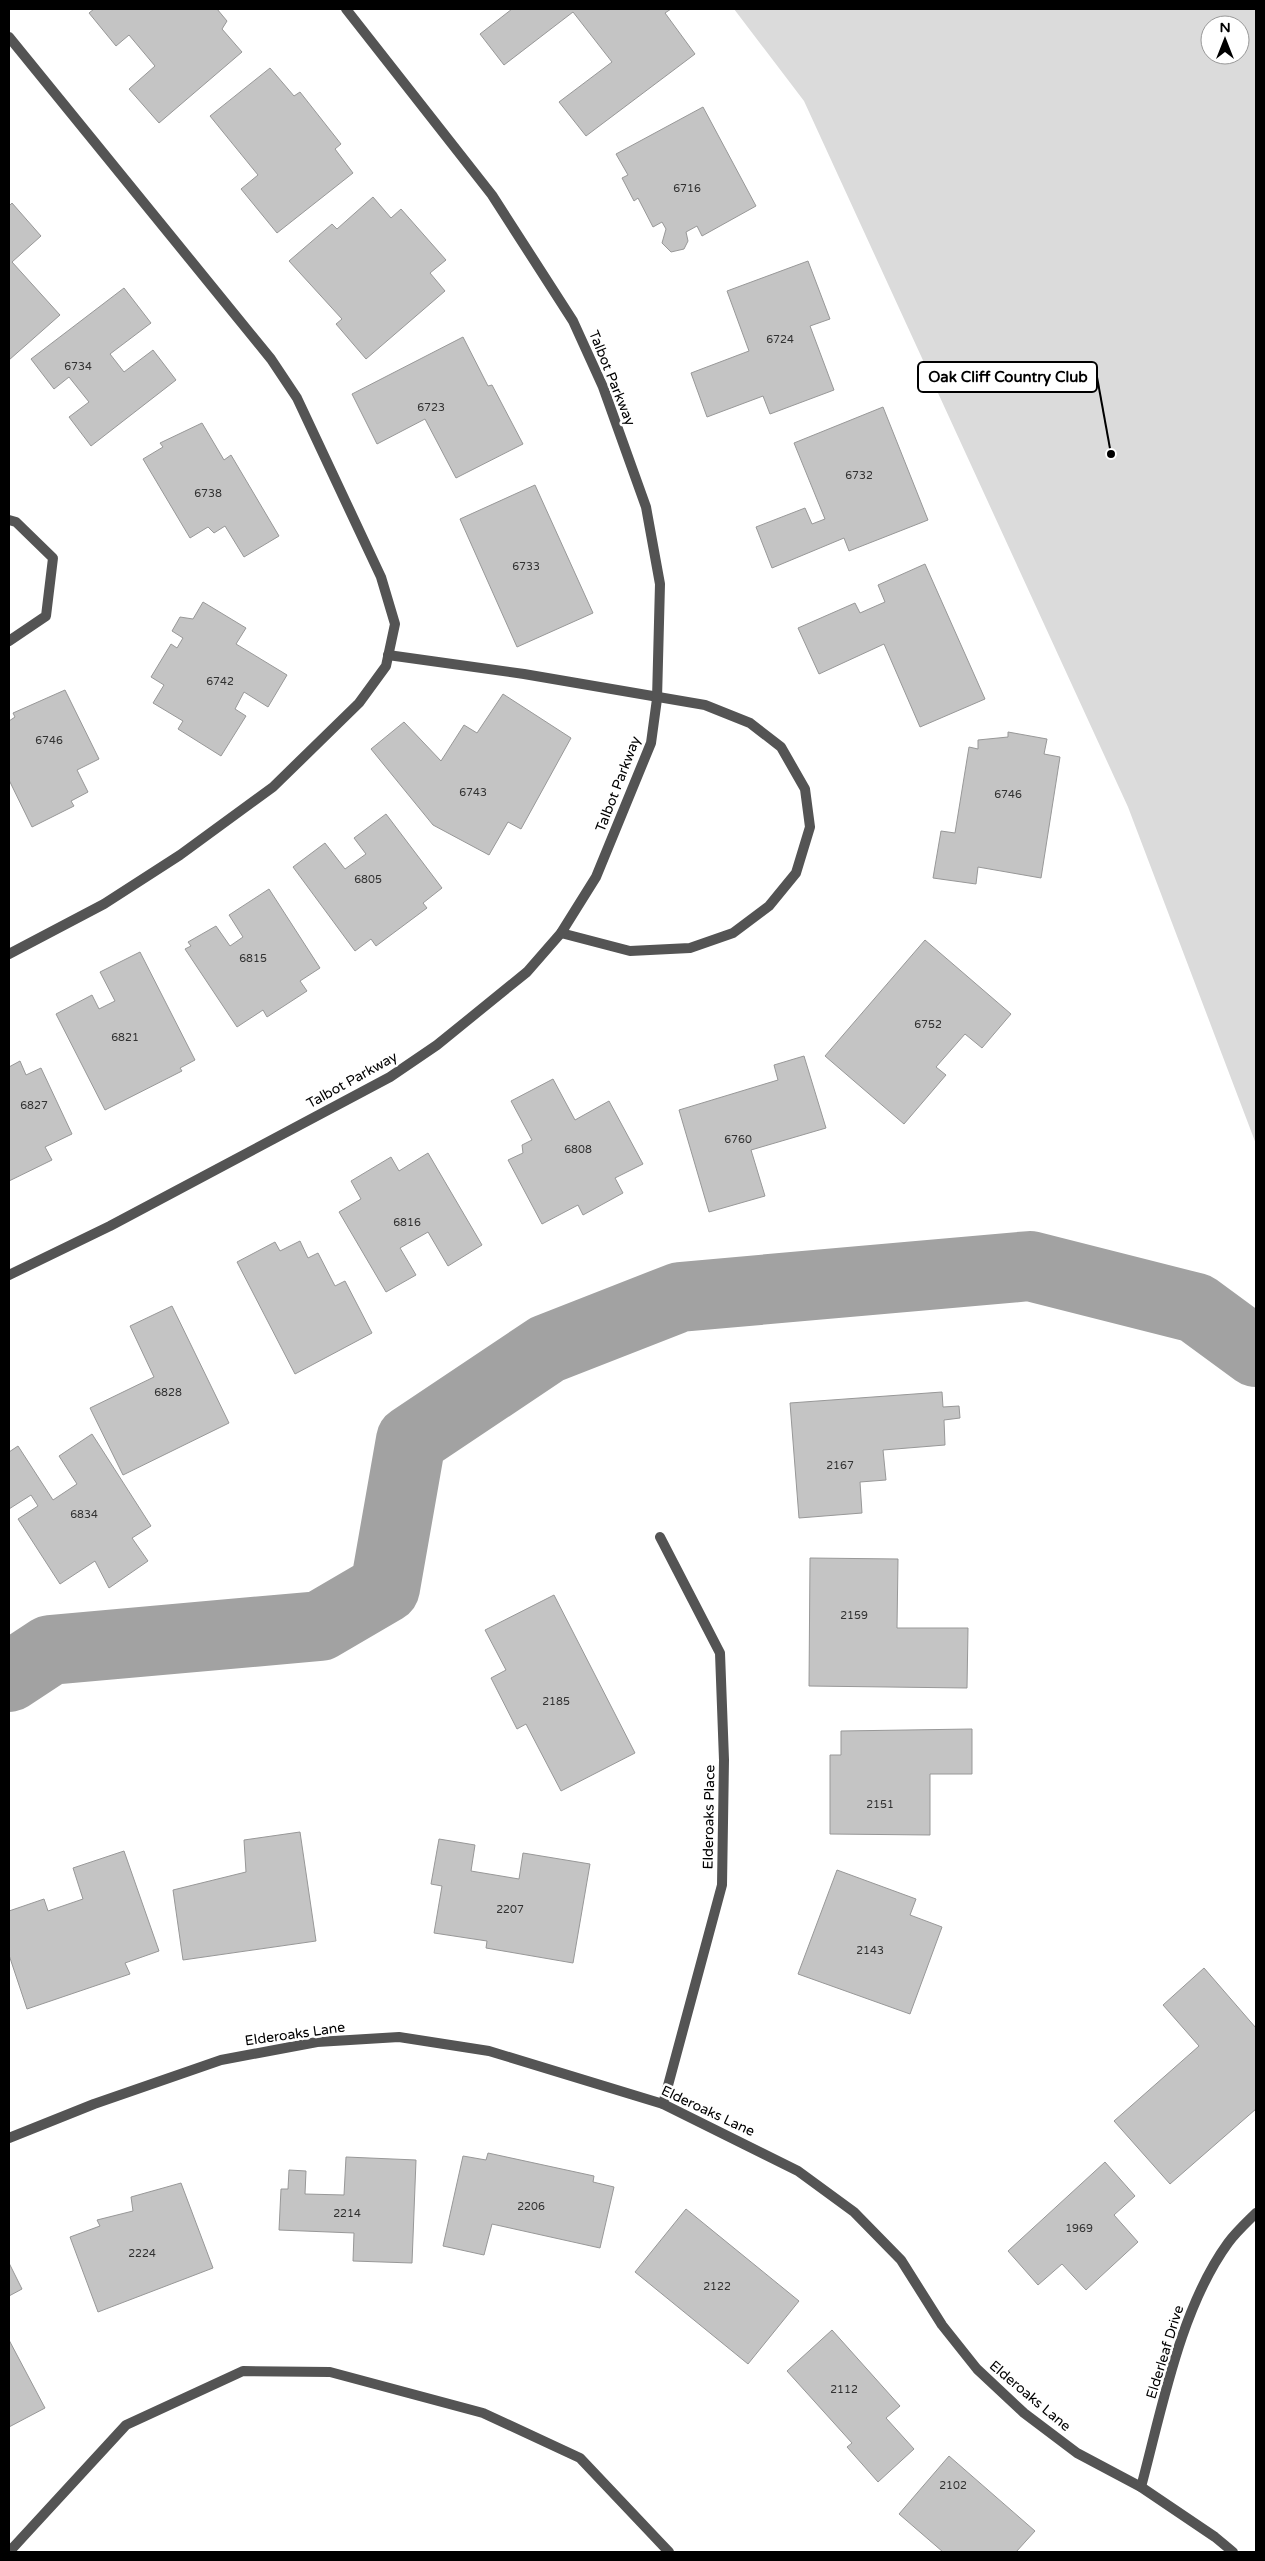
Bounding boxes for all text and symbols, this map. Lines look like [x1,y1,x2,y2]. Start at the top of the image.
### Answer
north arrow [1200,15,1250,65]
text: N [1219,19,1231,36]
house number: 6716 [673,182,701,195]
street label: Talbot Parkway [585,328,639,429]
house number: 6724 [766,333,794,346]
house number: 6734 [64,360,92,373]
callout: Oak Cliff Country Club [918,362,1097,392]
text: Oak Cliff Country Club [928,368,1088,387]
house number: 6723 [417,401,445,414]
house number: 6732 [845,469,873,482]
house number: 6738 [194,487,222,500]
house number: 6733 [512,560,540,573]
house number: 6742 [206,675,234,688]
street label: Talbot Parkway [592,733,644,834]
house number: 6746 [35,734,63,747]
house number: 6743 [459,786,487,799]
house number: 6746 [994,788,1022,801]
house number: 6805 [354,873,382,886]
house number: 6815 [239,952,267,965]
house number: 6752 [914,1018,942,1031]
house number: 6821 [111,1031,139,1044]
street label: Talbot Parkway [304,1048,401,1112]
house number: 6827 [20,1099,48,1112]
house number: 6760 [724,1133,752,1146]
house number: 6808 [564,1143,592,1156]
house number: 6816 [393,1216,421,1229]
house number: 6828 [154,1386,182,1399]
house number: 2167 [826,1459,854,1472]
house number: 6834 [70,1508,98,1521]
house number: 2159 [840,1609,868,1622]
house number: 2185 [542,1695,570,1708]
street label: Elderoaks Place [700,1764,718,1869]
house number: 2151 [866,1798,894,1811]
house number: 2207 [496,1903,524,1916]
house number: 2143 [856,1944,884,1957]
street label: Elderoaks Lane [244,2019,346,2049]
street label: Elderoaks Lane [659,2082,757,2140]
house number: 2206 [517,2200,545,2213]
house number: 2214 [333,2207,361,2220]
house number: 1969 [1065,2222,1093,2235]
house number: 2224 [128,2247,156,2260]
house number: 2122 [703,2280,731,2293]
street label: Elderleaf Drive [1143,2303,1187,2401]
street label: Elderoaks Lane [986,2357,1074,2435]
house number: 2112 [830,2383,858,2396]
house number: 2102 [939,2479,967,2492]

